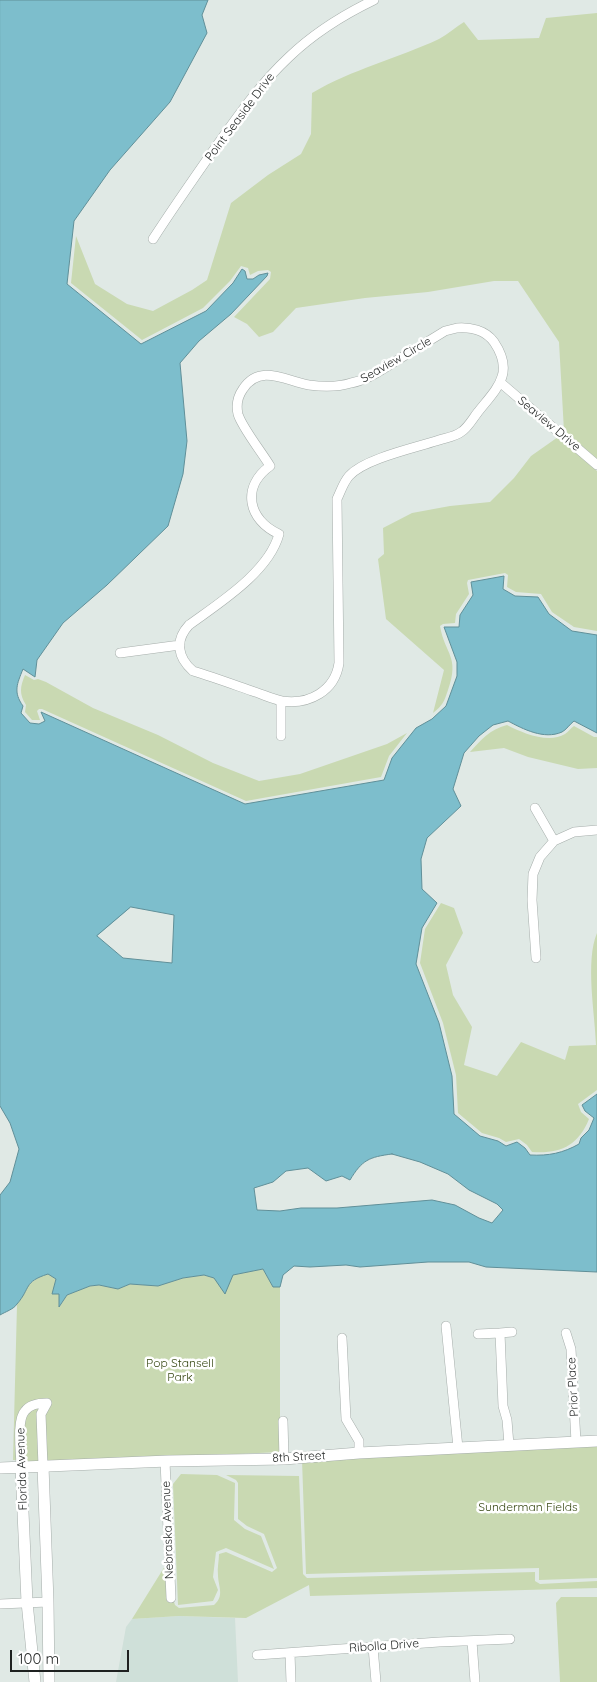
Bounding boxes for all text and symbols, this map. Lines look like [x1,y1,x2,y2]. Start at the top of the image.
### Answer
street label: Point Seaside Drive [202,70,278,164]
street label: Seaview Circle [358,334,434,386]
street label: Seaview Drive [515,394,583,454]
park label: Pop Stansell Park [146,1356,214,1384]
street label: Prior Place [564,1357,582,1417]
street label: Florida Avenue [13,1427,31,1511]
street label: 8th Street [272,1448,326,1466]
street label: Nebraska Avenue [159,1481,177,1579]
park label: Sunderman Fields [478,1500,578,1514]
street label: Ribolla Drive [349,1636,419,1656]
scale bar [12,1640,131,1672]
text: 100 m [18,1649,59,1668]

